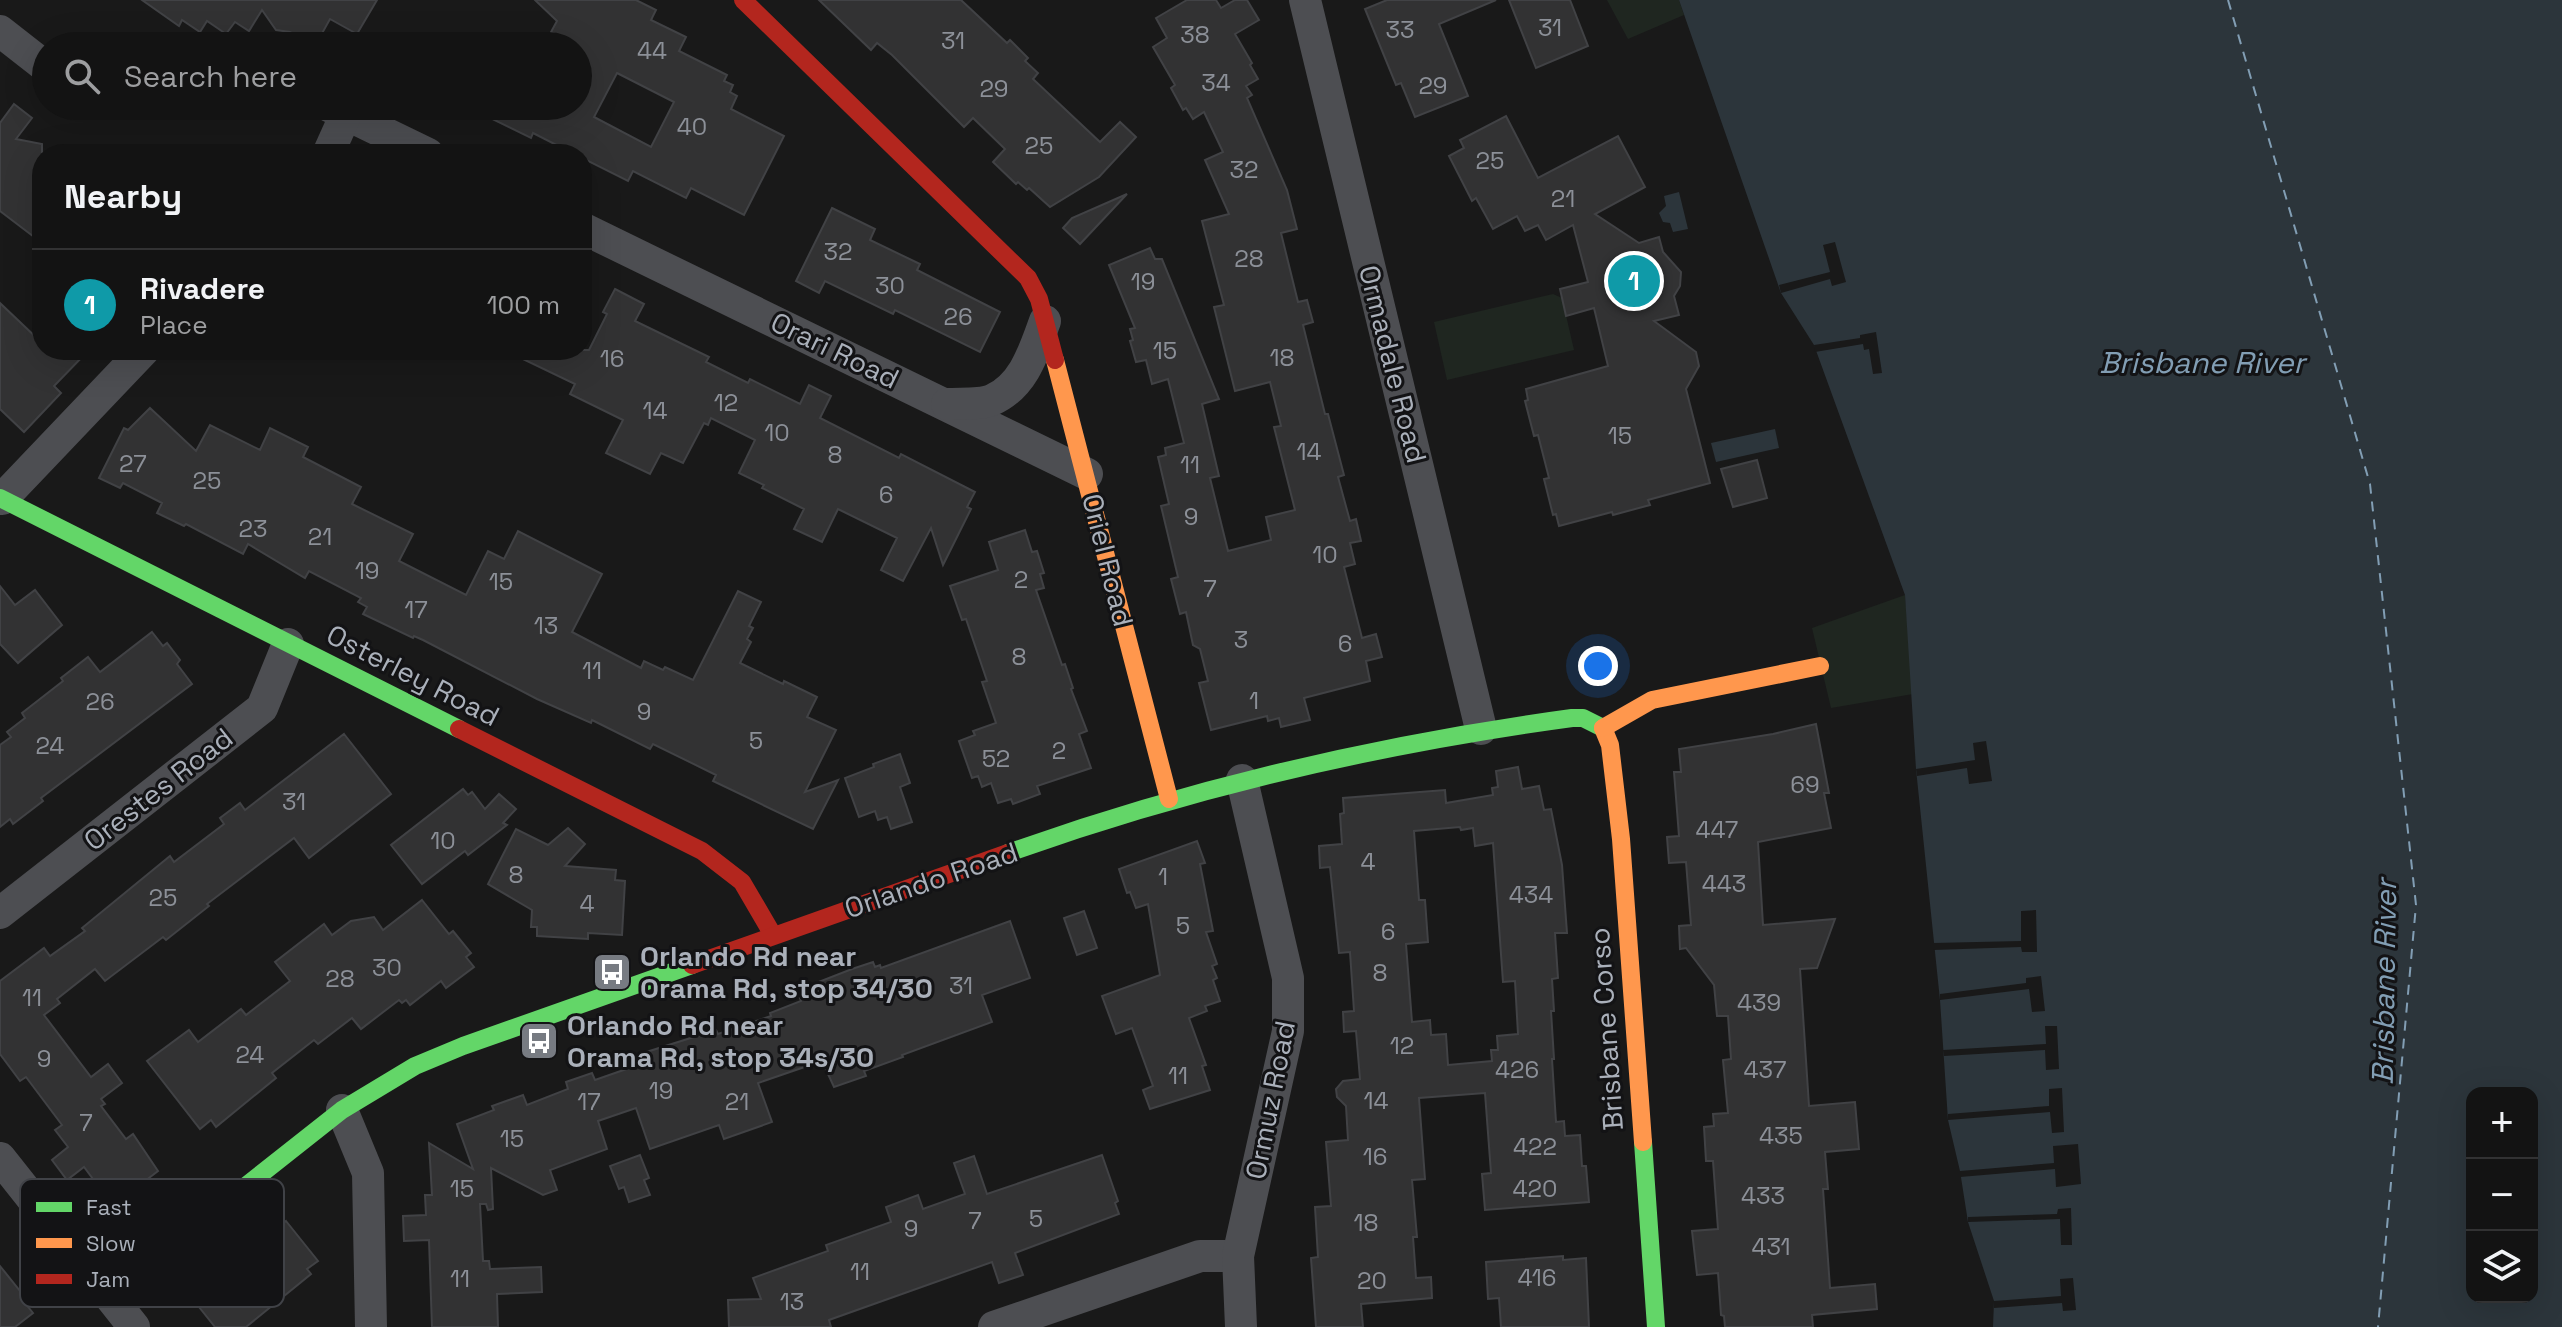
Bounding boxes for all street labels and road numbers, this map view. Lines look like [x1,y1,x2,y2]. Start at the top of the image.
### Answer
street label: Ormadale Road [1351,261,1435,467]
street label: Orari Road [765,304,905,396]
street label: Oriel Road [1074,490,1142,630]
street label: Osterley Road [321,616,505,734]
street label: Orestes Road [76,720,240,858]
street label: Orlando Road [840,834,1022,926]
street label: Brisbane Corso [1581,926,1631,1132]
street label: Ormuz Road [1237,1018,1303,1182]

